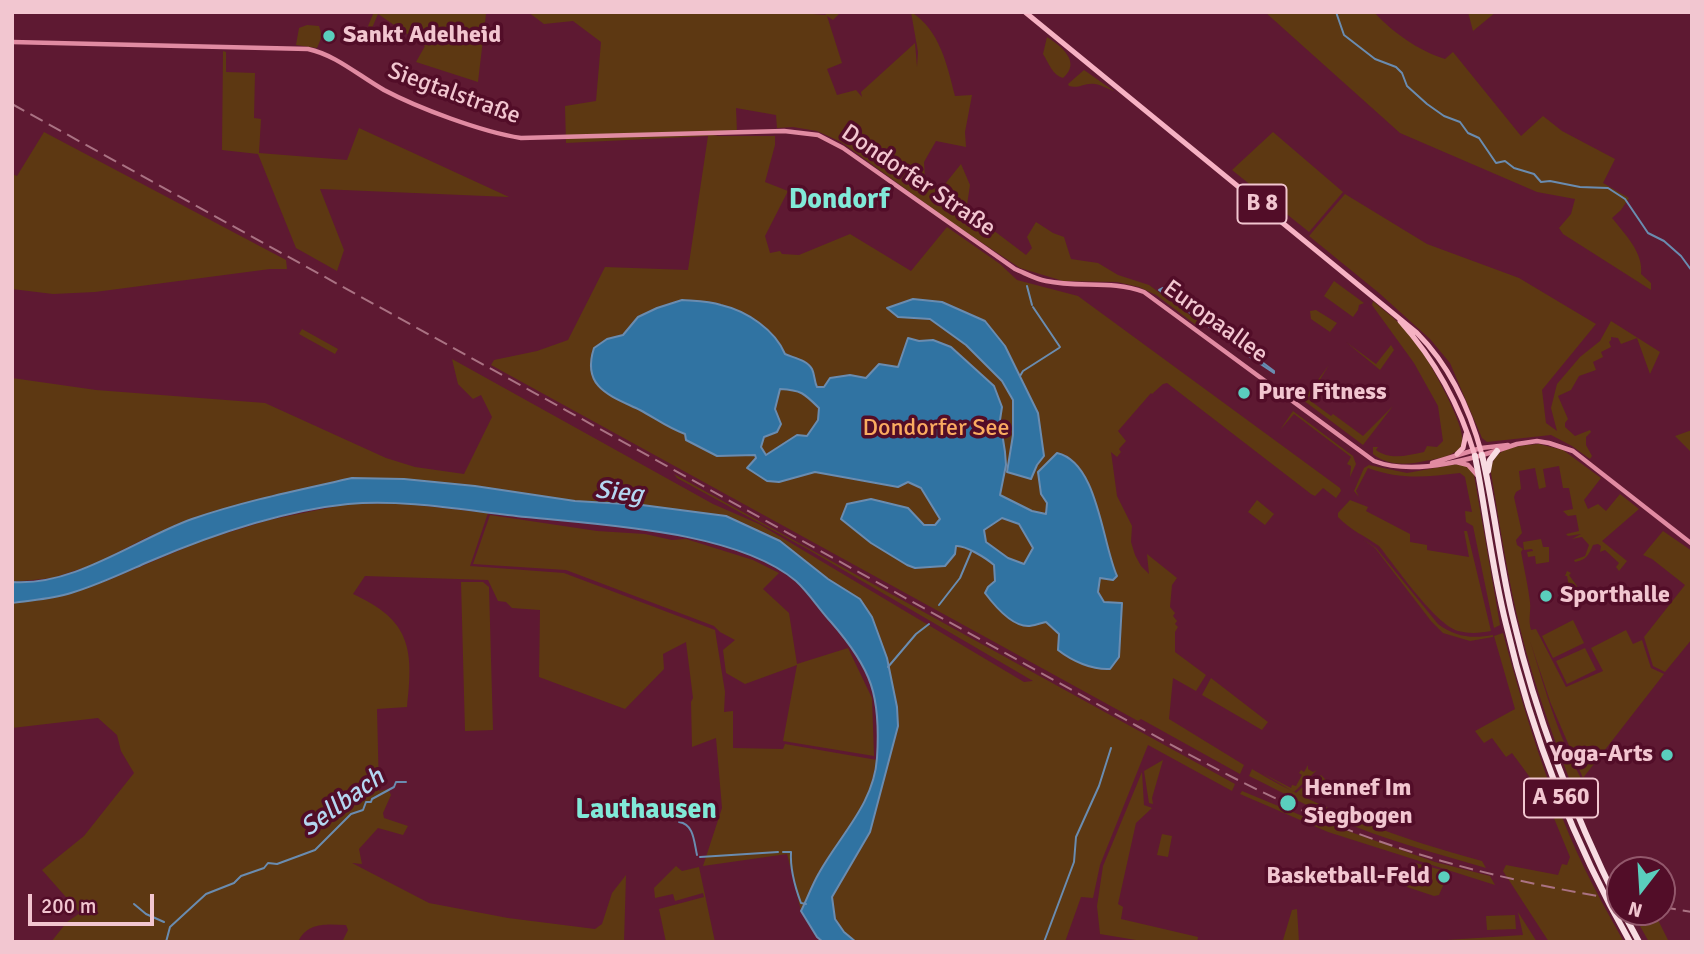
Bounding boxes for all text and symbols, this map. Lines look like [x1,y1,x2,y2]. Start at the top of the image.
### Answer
place label: Sankt Adelheid [343,22,501,50]
marker: Sankt Adelheid [321,28,337,44]
street label: Siegtalstraße [384,57,524,131]
street label: Dondorfer Straße [836,119,1000,243]
district label: Dondorf [789,184,889,218]
road number: B 8 [1238,184,1286,224]
street label: Europaallee [1157,275,1273,369]
place label: Pure Fitness [1258,379,1387,407]
marker: Pure Fitness [1236,385,1252,401]
park label: Dondorfer See [862,415,1010,443]
water label: Sieg [593,475,645,511]
place label: Sporthalle [1560,582,1670,610]
marker: Sporthalle [1538,588,1554,604]
place label: Yoga-Arts [1550,741,1653,769]
marker: Yoga-Arts [1659,747,1675,763]
water label: Sellbach [295,762,391,844]
place label: Hennef Im Siegbogen [1304,775,1413,831]
road number: A 560 [1524,778,1598,818]
marker: Hennef Im Siegbogen [1278,793,1298,813]
district label: Lauthausen [575,794,717,828]
north arrow [1606,856,1676,926]
place label: Basketball-Feld [1266,863,1430,891]
marker: Basketball-Feld [1436,869,1452,885]
scale bar [32,880,158,924]
text: 200 m [41,893,96,919]
text: N [1626,896,1645,923]

